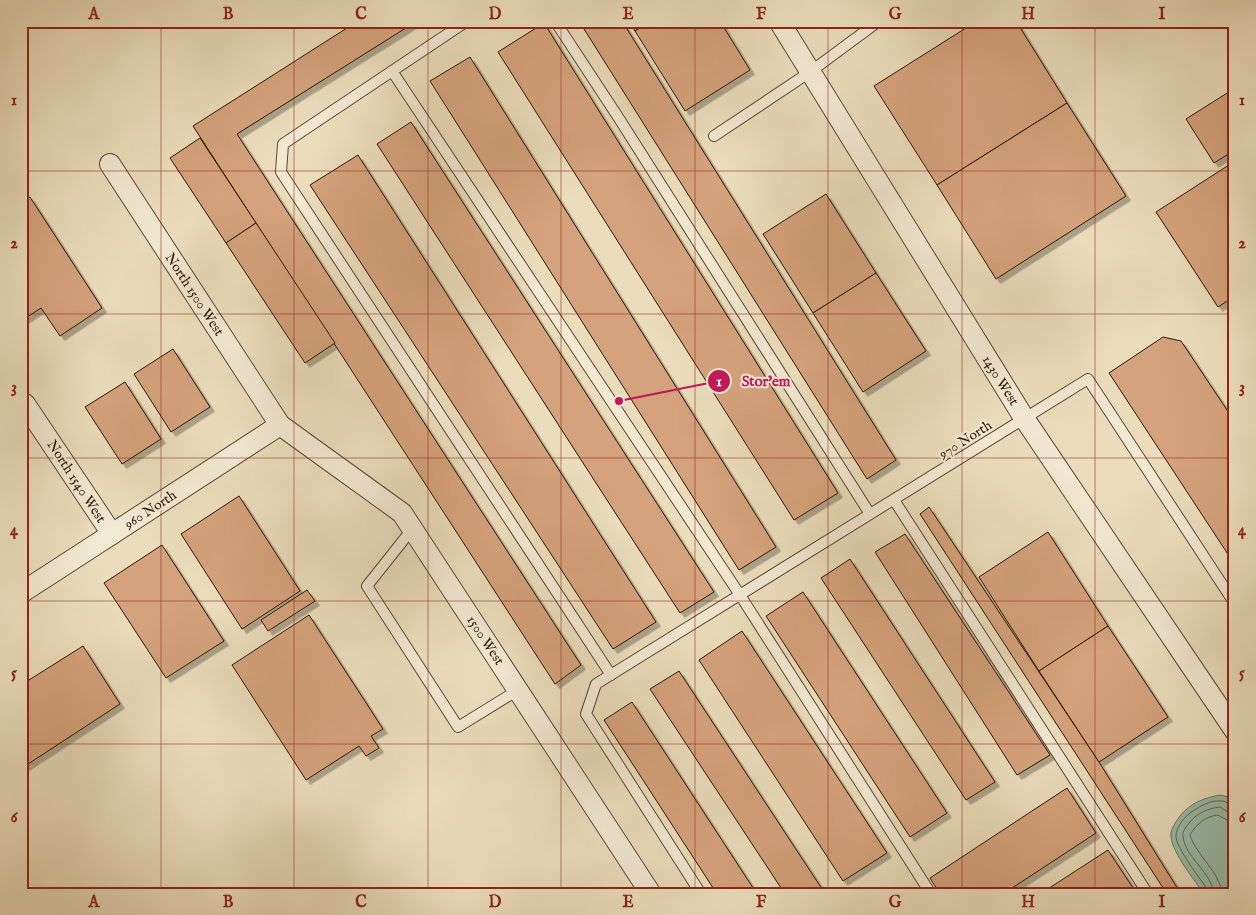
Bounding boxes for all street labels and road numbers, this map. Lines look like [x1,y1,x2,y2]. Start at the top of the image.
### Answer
street label: North 1500 West [161,250,228,340]
street label: 1430 West [978,352,1023,409]
street label: 970 North [935,416,996,464]
street label: North 1540 West [43,437,110,527]
street label: 960 North [120,486,180,534]
street label: 1500 West [462,612,508,669]

